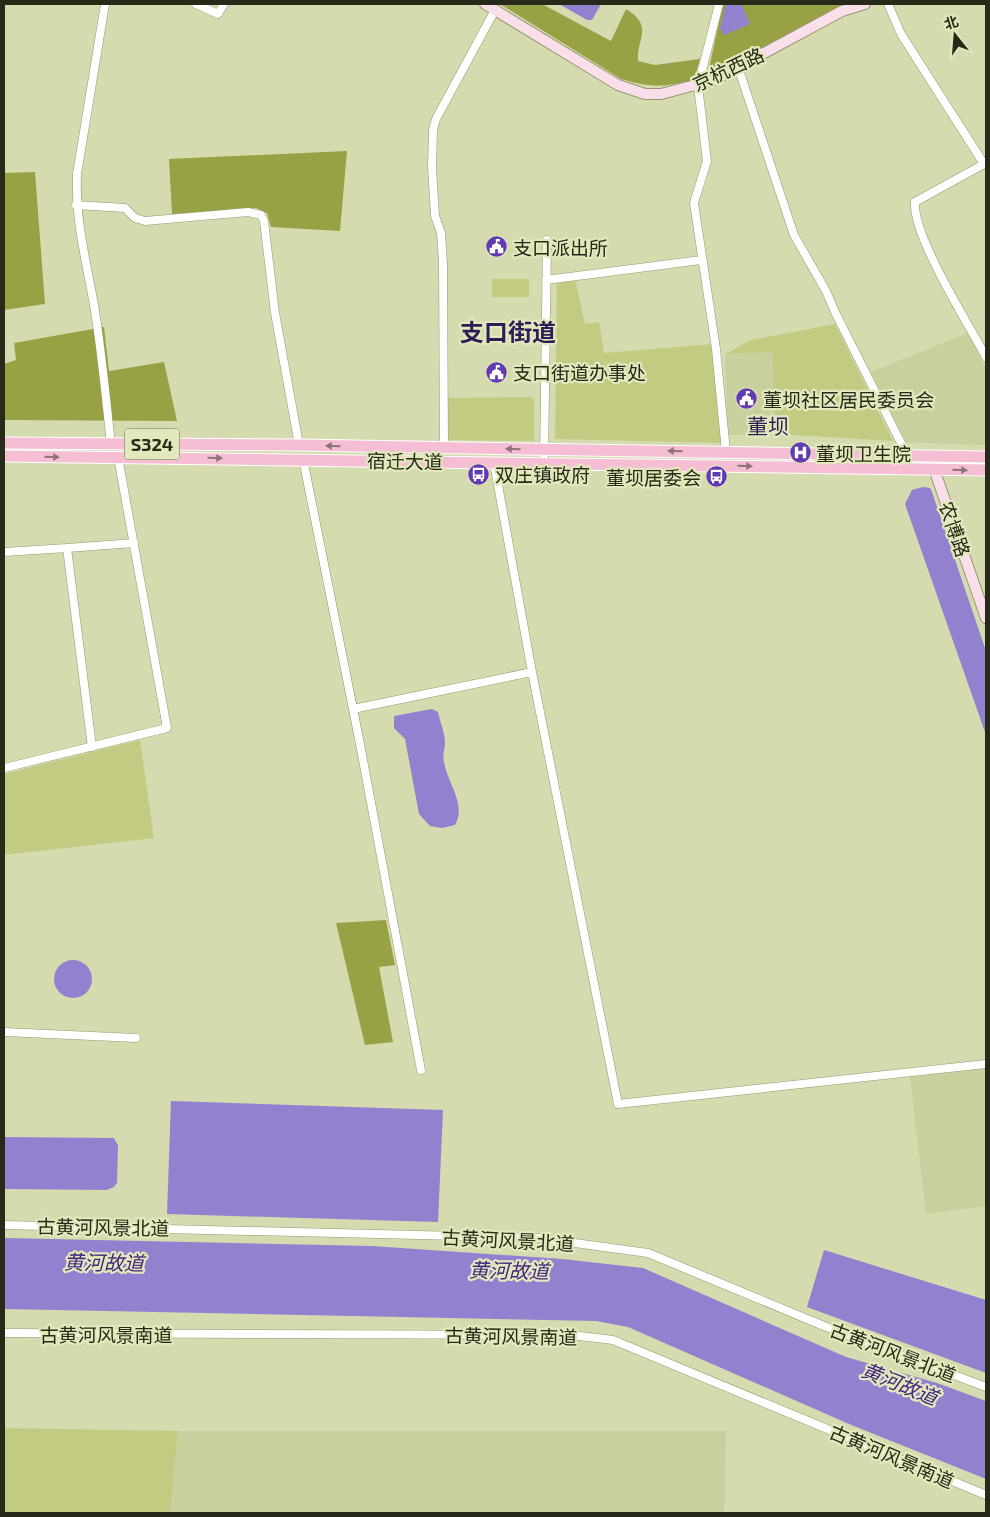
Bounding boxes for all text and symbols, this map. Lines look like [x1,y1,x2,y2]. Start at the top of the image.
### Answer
north arrow [930,10,980,60]
text: 北 [942,12,960,32]
street label: 京杭西路 [689,43,767,95]
public building icon: 支口派出所 [485,235,509,259]
place label: 支口派出所 [513,236,608,259]
district label: 支口街道 [460,317,556,346]
public building icon: 支口街道办事处 [485,360,509,384]
place label: 支口街道办事处 [513,361,646,384]
public building icon: 董坝社区居民委员会 [735,387,759,411]
place label: 董坝社区居民委员会 [763,388,934,411]
district label: 董坝 [747,413,789,438]
road number: S324 [124,428,180,459]
hospital icon: 董坝卫生院 [788,441,812,465]
one-way arrow [324,442,340,450]
place label: 董坝卫生院 [816,442,911,465]
one-way arrow [504,445,520,453]
one-way arrow [667,447,683,455]
street label: 宿迁大道 [367,449,443,473]
one-way arrow [45,453,61,461]
one-way arrow [207,454,223,462]
bus stop icon: 双庄镇政府 [467,462,491,486]
one-way arrow [737,462,753,470]
place label: 双庄镇政府 [495,463,590,486]
bus stop icon: 董坝居委会 [705,465,729,489]
place label: 董坝居委会 [606,466,701,489]
one-way arrow [952,466,968,474]
street label: 农博路 [935,498,975,560]
street label: 古黄河风景北道 [36,1214,170,1240]
street label: 古黄河风景北道 [441,1225,575,1255]
water label: 黄河故道 [64,1249,147,1275]
water label: 黄河故道 [469,1257,552,1283]
street label: 古黄河风景北道 [827,1317,959,1387]
street label: 古黄河风景南道 [39,1323,173,1346]
street label: 古黄河风景南道 [444,1323,578,1349]
water label: 黄河故道 [858,1357,944,1410]
street label: 古黄河风景南道 [826,1419,958,1493]

